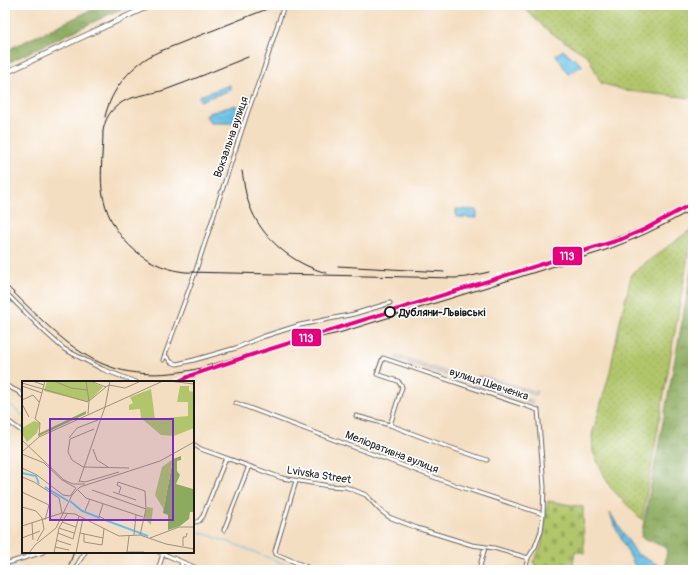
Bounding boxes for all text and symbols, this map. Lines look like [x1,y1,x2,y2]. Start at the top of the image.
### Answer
street label: Вокзальна вулиця [211,95,251,179]
line badge: 113 [552,246,583,266]
text: 113 [560,250,574,263]
marker: Дубляни-Львівські [384,306,396,318]
place label: Дубляни-Львівські [398,306,485,319]
line badge: 113 [291,328,322,347]
text: 113 [299,332,313,345]
street label: вулиця Шевченка [448,365,530,403]
inset map [22,381,194,553]
street label: Меліоративна вулиця [343,428,441,476]
street label: Lvivska Street [286,463,353,487]

